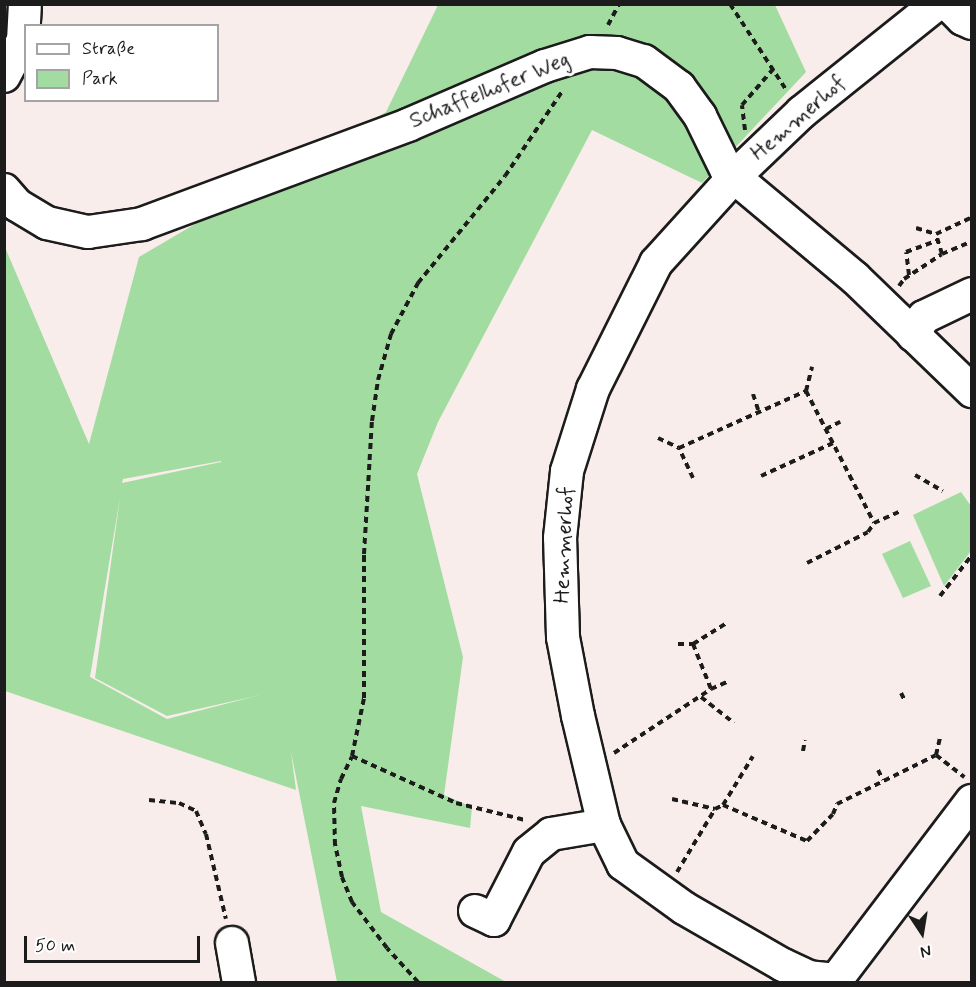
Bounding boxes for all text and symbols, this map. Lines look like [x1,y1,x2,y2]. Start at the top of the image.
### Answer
legend [24,24,219,102]
text: Straße [82,37,135,61]
street label: Schaffelhofer Weg [405,46,575,136]
text: Park [82,67,118,91]
street label: Hemmerhof [746,71,852,167]
street label: Hemmerhof [550,486,580,604]
north arrow [892,903,952,963]
scale bar [27,924,202,962]
text: 50 m [35,934,75,958]
text: N [918,940,933,962]

